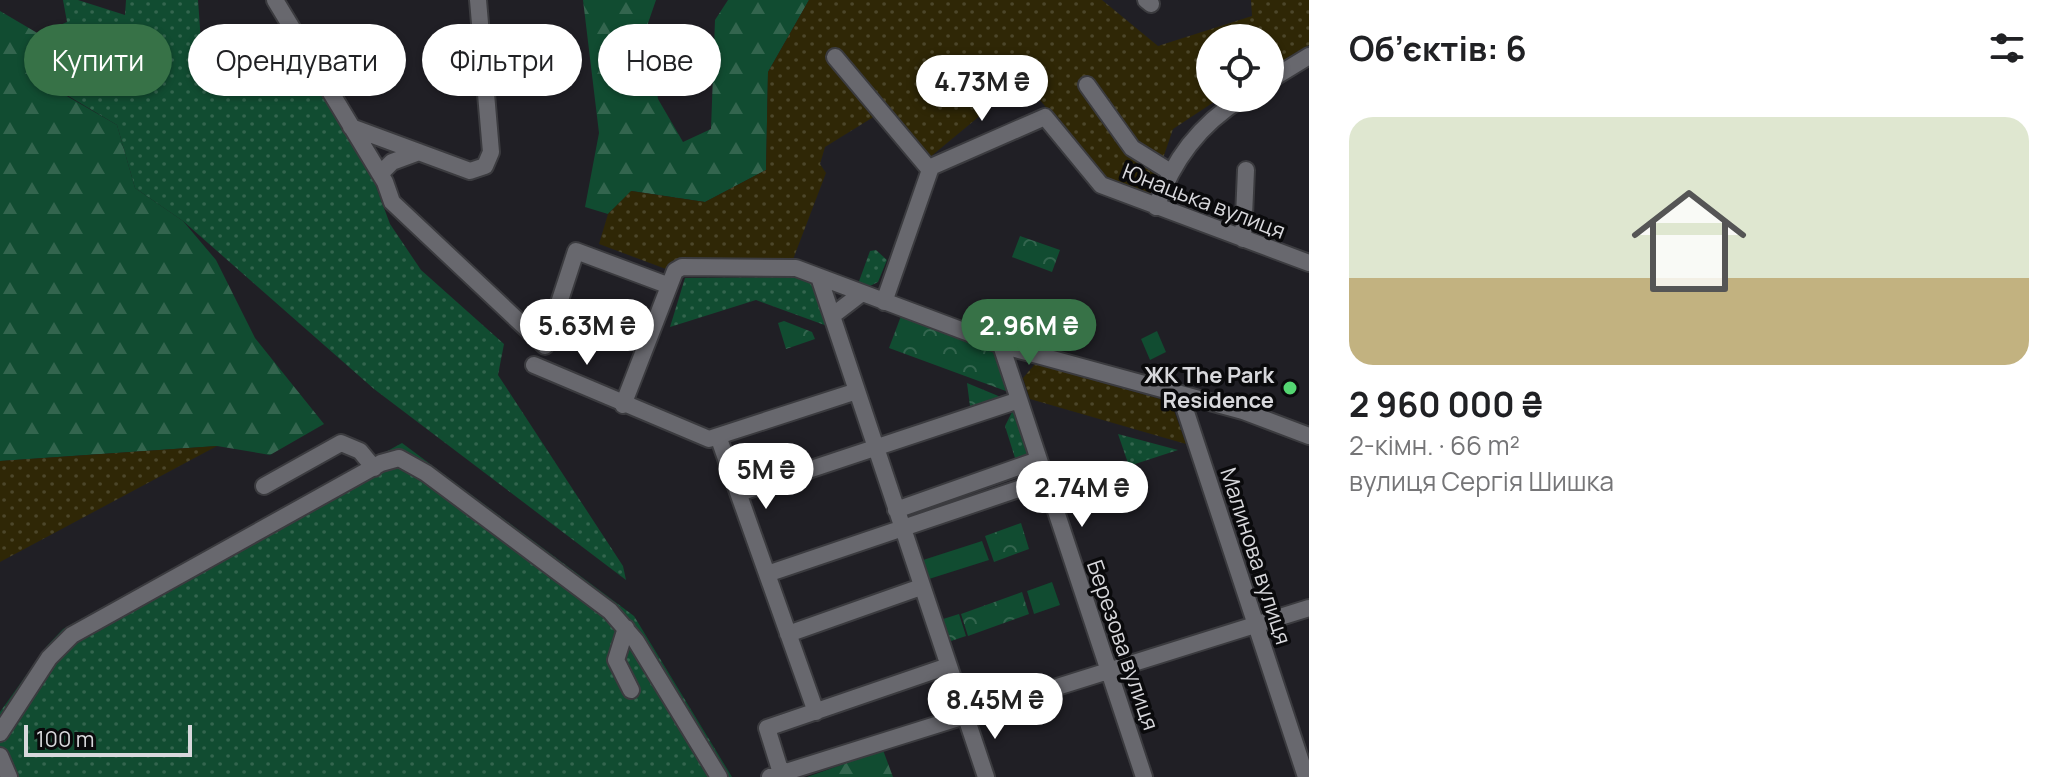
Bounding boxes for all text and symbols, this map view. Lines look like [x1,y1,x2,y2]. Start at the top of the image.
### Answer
chip: Купити [24,24,172,96]
chip: Орендувати [188,24,406,96]
chip: Фільтри [422,24,582,96]
chip: Нове [598,24,721,96]
map controls [1196,24,1284,112]
button: locate [1196,24,1284,112]
text: Об’єктів: 6 [1349,25,1527,71]
icon: filters [1985,26,2029,70]
pin: 4.73M ₴ [908,55,1056,123]
text: 4.73M ₴ [934,63,1030,99]
street label: Юнацька вулиця [1118,156,1290,246]
icon: home [1617,169,1761,313]
pin: 5.63M ₴ [513,299,661,367]
pin: 2.96M ₴ [955,299,1103,367]
text: 5.63M ₴ [538,307,636,343]
text: 2.96M ₴ [979,307,1079,343]
place label: ЖК The Park Residence [1144,360,1275,415]
marker: ЖК The Park Residence [1281,379,1299,397]
text: 2 960 000 ₴ [1349,381,1543,427]
text: 2-кімн. · 66 m² [1349,427,1520,463]
pin: 5M ₴ [719,443,813,511]
text: 5M ₴ [737,451,795,487]
pin: 2.74M ₴ [1008,461,1156,529]
text: вулиця Сергія Шишка [1349,463,1614,499]
street label: Малинова вулиця [1213,464,1299,648]
text: 2.74M ₴ [1034,469,1130,505]
street label: Березова вулиця [1080,556,1166,734]
pin: 8.45M ₴ [921,673,1069,741]
text: 8.45M ₴ [946,681,1044,717]
scale bar [24,721,192,757]
text: 100 m [36,724,94,754]

